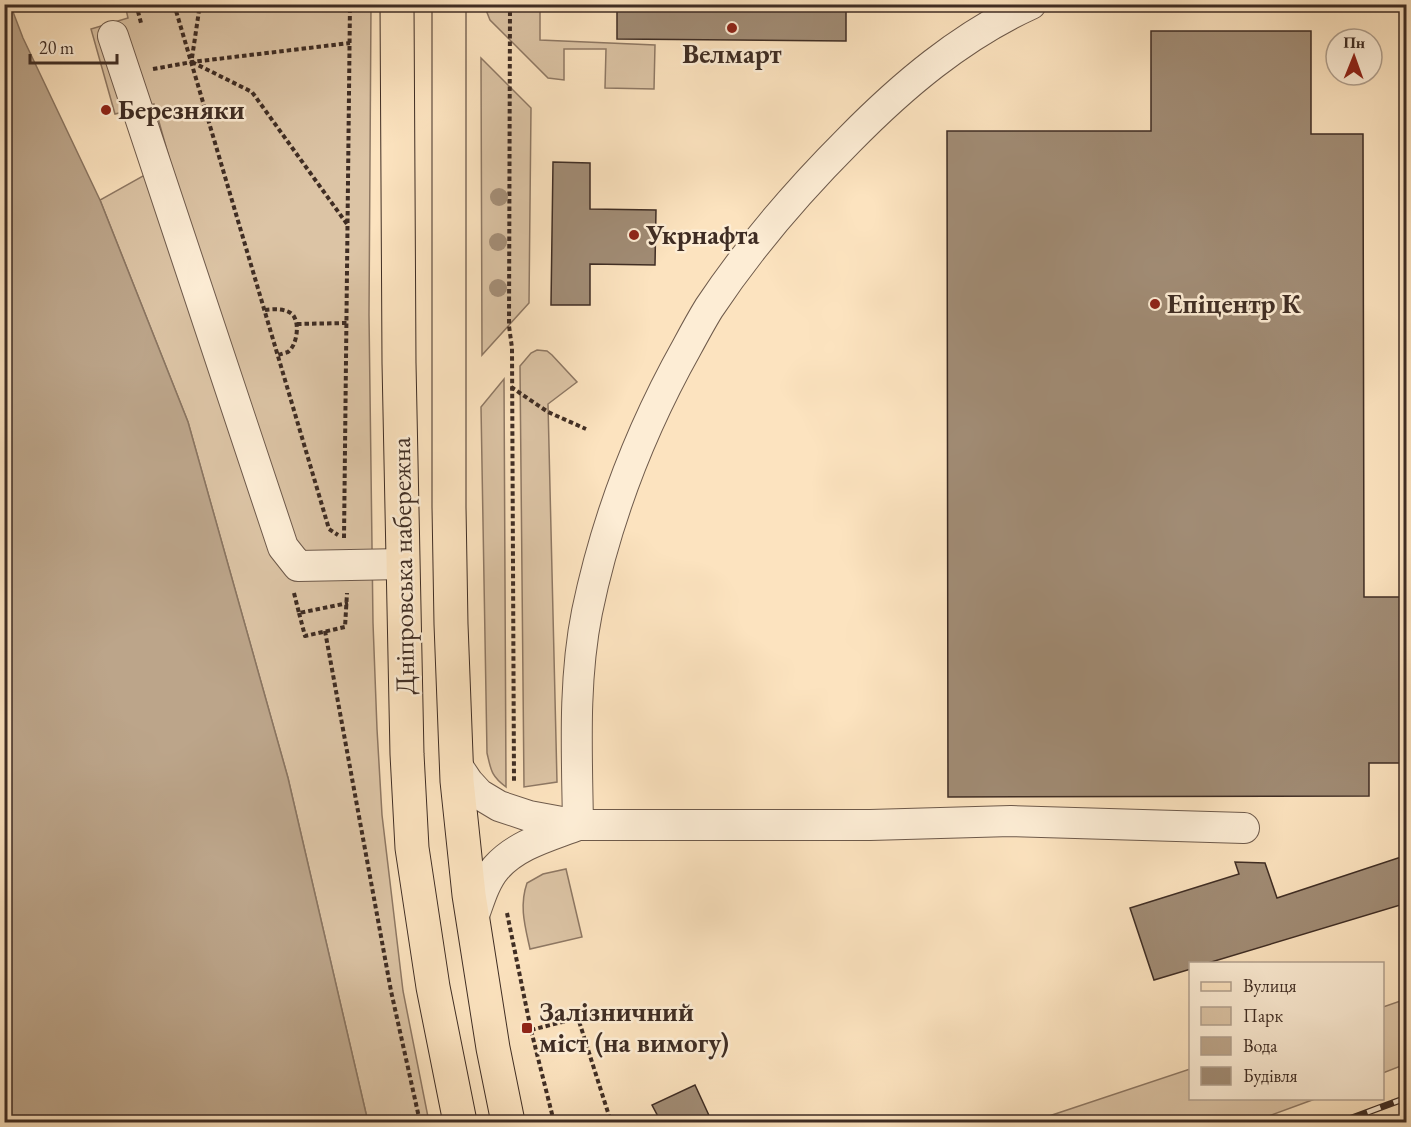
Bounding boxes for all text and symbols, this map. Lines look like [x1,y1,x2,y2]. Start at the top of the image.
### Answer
marker: Велмарт [725,21,739,35]
scale bar [30,27,117,65]
north arrow [1324,27,1384,87]
text: Пн [1343,32,1365,53]
text: 20 m [39,36,74,59]
place label: Велмарт [682,36,782,71]
place label: Березняки [118,92,245,127]
marker: Березняки [99,103,113,117]
place label: Укрнафта [645,217,759,252]
marker: Укрнафта [627,228,641,242]
place label: Епіцентр К [1167,286,1302,321]
marker: Епіцентр К [1148,297,1162,311]
street label: Дніпровська набережна [383,437,422,695]
legend [1189,962,1384,1100]
text: Вулиця [1243,974,1296,997]
place label: Залізничний міст (на вимогу) [539,994,729,1060]
text: Парк [1243,1004,1283,1027]
marker: Залізничний міст (на вимогу) [520,1021,534,1035]
text: Вода [1243,1034,1278,1057]
text: Будівля [1243,1064,1298,1087]

